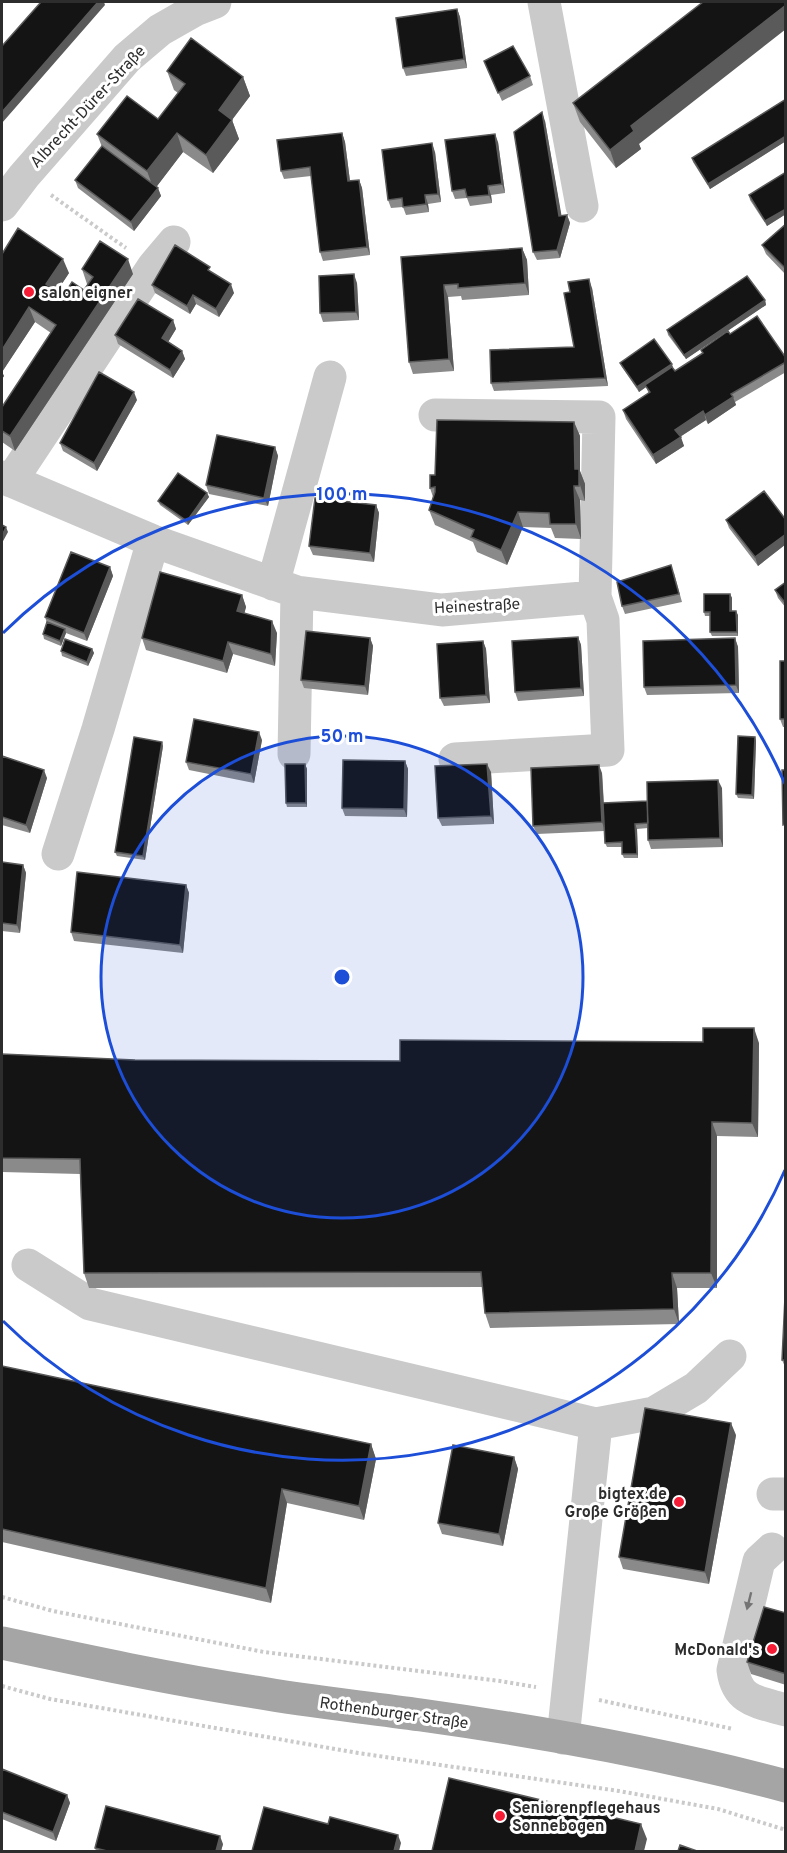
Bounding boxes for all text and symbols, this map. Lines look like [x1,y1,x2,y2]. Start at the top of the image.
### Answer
street label: Albrecht-Dürer-Straße [27,42,150,173]
place label: salon eigner [41,284,133,304]
marker: salon eigner [22,285,36,299]
text: 100 m [316,484,368,507]
street label: Heinestraße [434,595,521,619]
text: 50 m [320,726,364,749]
centre of rings [332,967,352,987]
place label: bigtex.de Große Größen [565,1485,667,1523]
marker: bigtex.de Große Größen [672,1495,686,1509]
one-way arrow [744,1592,754,1610]
place label: McDonald's [674,1641,760,1661]
marker: McDonald's [765,1642,779,1656]
street label: Rothenburger Straße [318,1694,469,1734]
place label: Seniorenpflegehaus Sonnebogen [512,1799,661,1837]
marker: Seniorenpflegehaus Sonnebogen [493,1809,507,1823]

